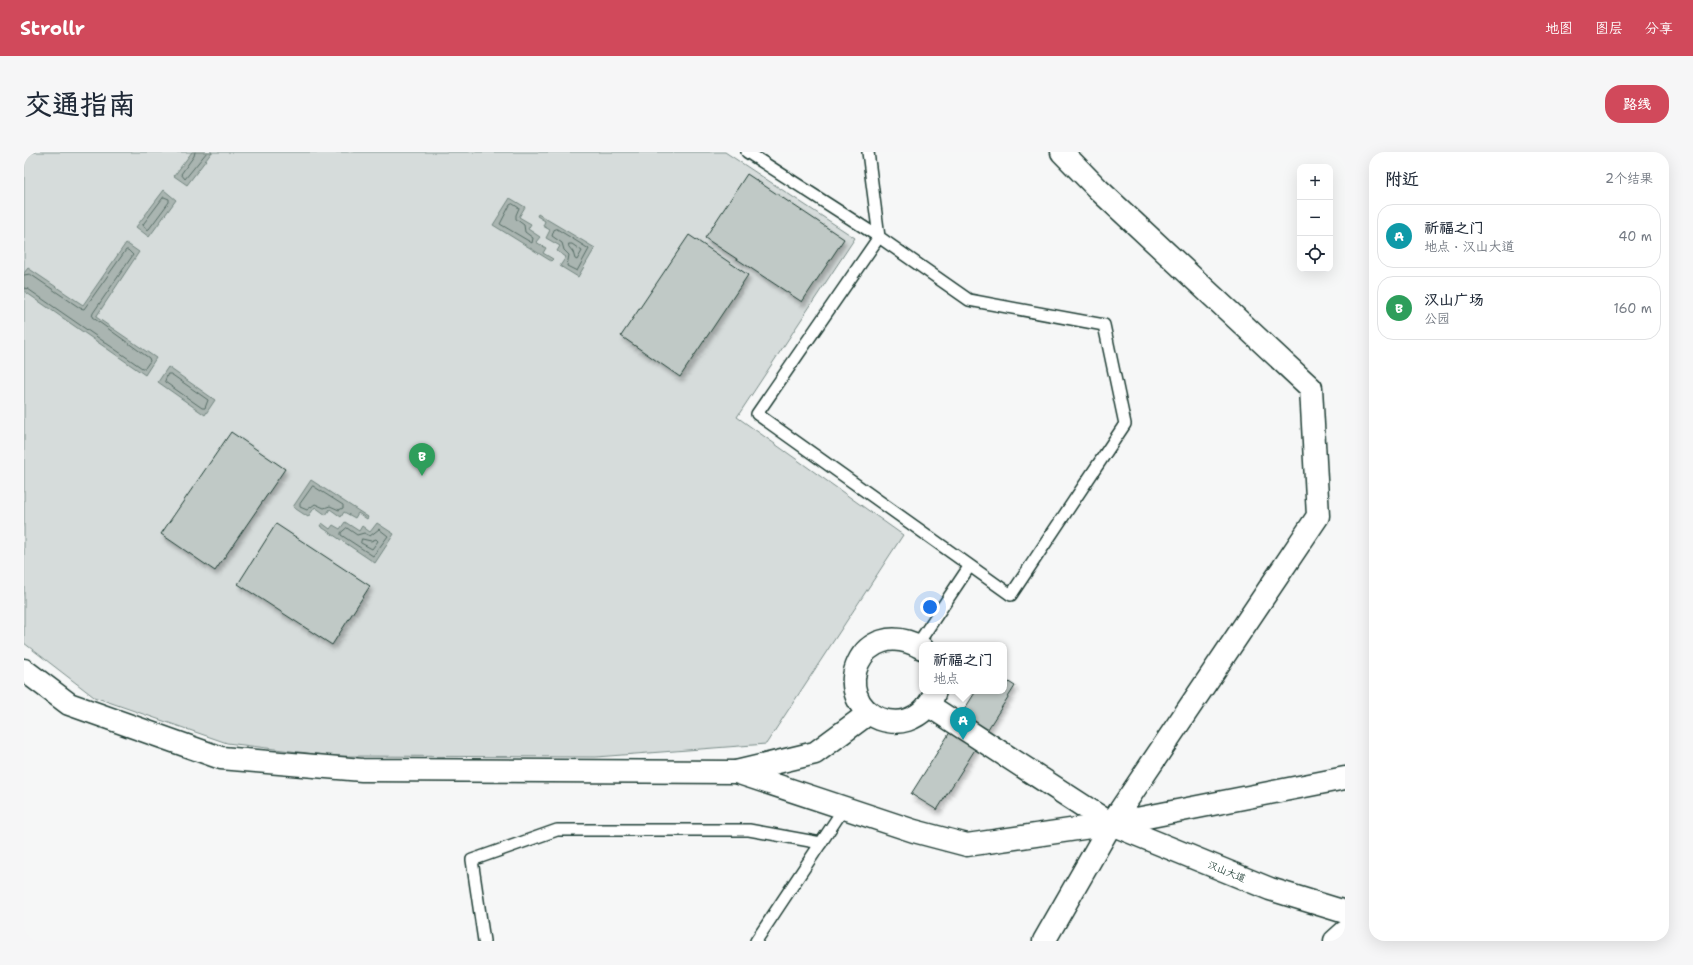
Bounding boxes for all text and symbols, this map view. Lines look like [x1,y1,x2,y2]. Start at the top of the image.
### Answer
text: Strollr [20,16,85,41]
text: 地图 [1545,19,1573,37]
text: 图层 [1595,19,1623,37]
text: 分享 [1645,19,1673,37]
text: 交通指南 [24,85,136,123]
button: 路线 [1605,85,1669,123]
map controls [1297,164,1333,272]
button: + [1297,164,1333,200]
text: 附近 [1385,168,1419,190]
text: 2个结果 [1605,170,1653,187]
button: − [1297,200,1333,236]
text: 祈福之门 [1424,218,1484,238]
text: A [1394,228,1404,245]
text: 40 m [1618,228,1652,245]
button: locate [1297,236,1333,272]
text: 地点 · 汉山大道 [1424,238,1515,255]
text: 汉山广场 [1424,290,1484,310]
text: B [1395,300,1403,317]
text: 160 m [1614,300,1652,317]
text: 公园 [1424,310,1450,327]
pin: B [409,443,435,476]
your location [920,597,940,617]
popup [919,642,1007,694]
text: 祈福之门 [933,650,993,670]
text: 地点 [933,670,959,687]
pin: A [950,707,976,740]
street label: 汉山大道 [1206,858,1248,885]

